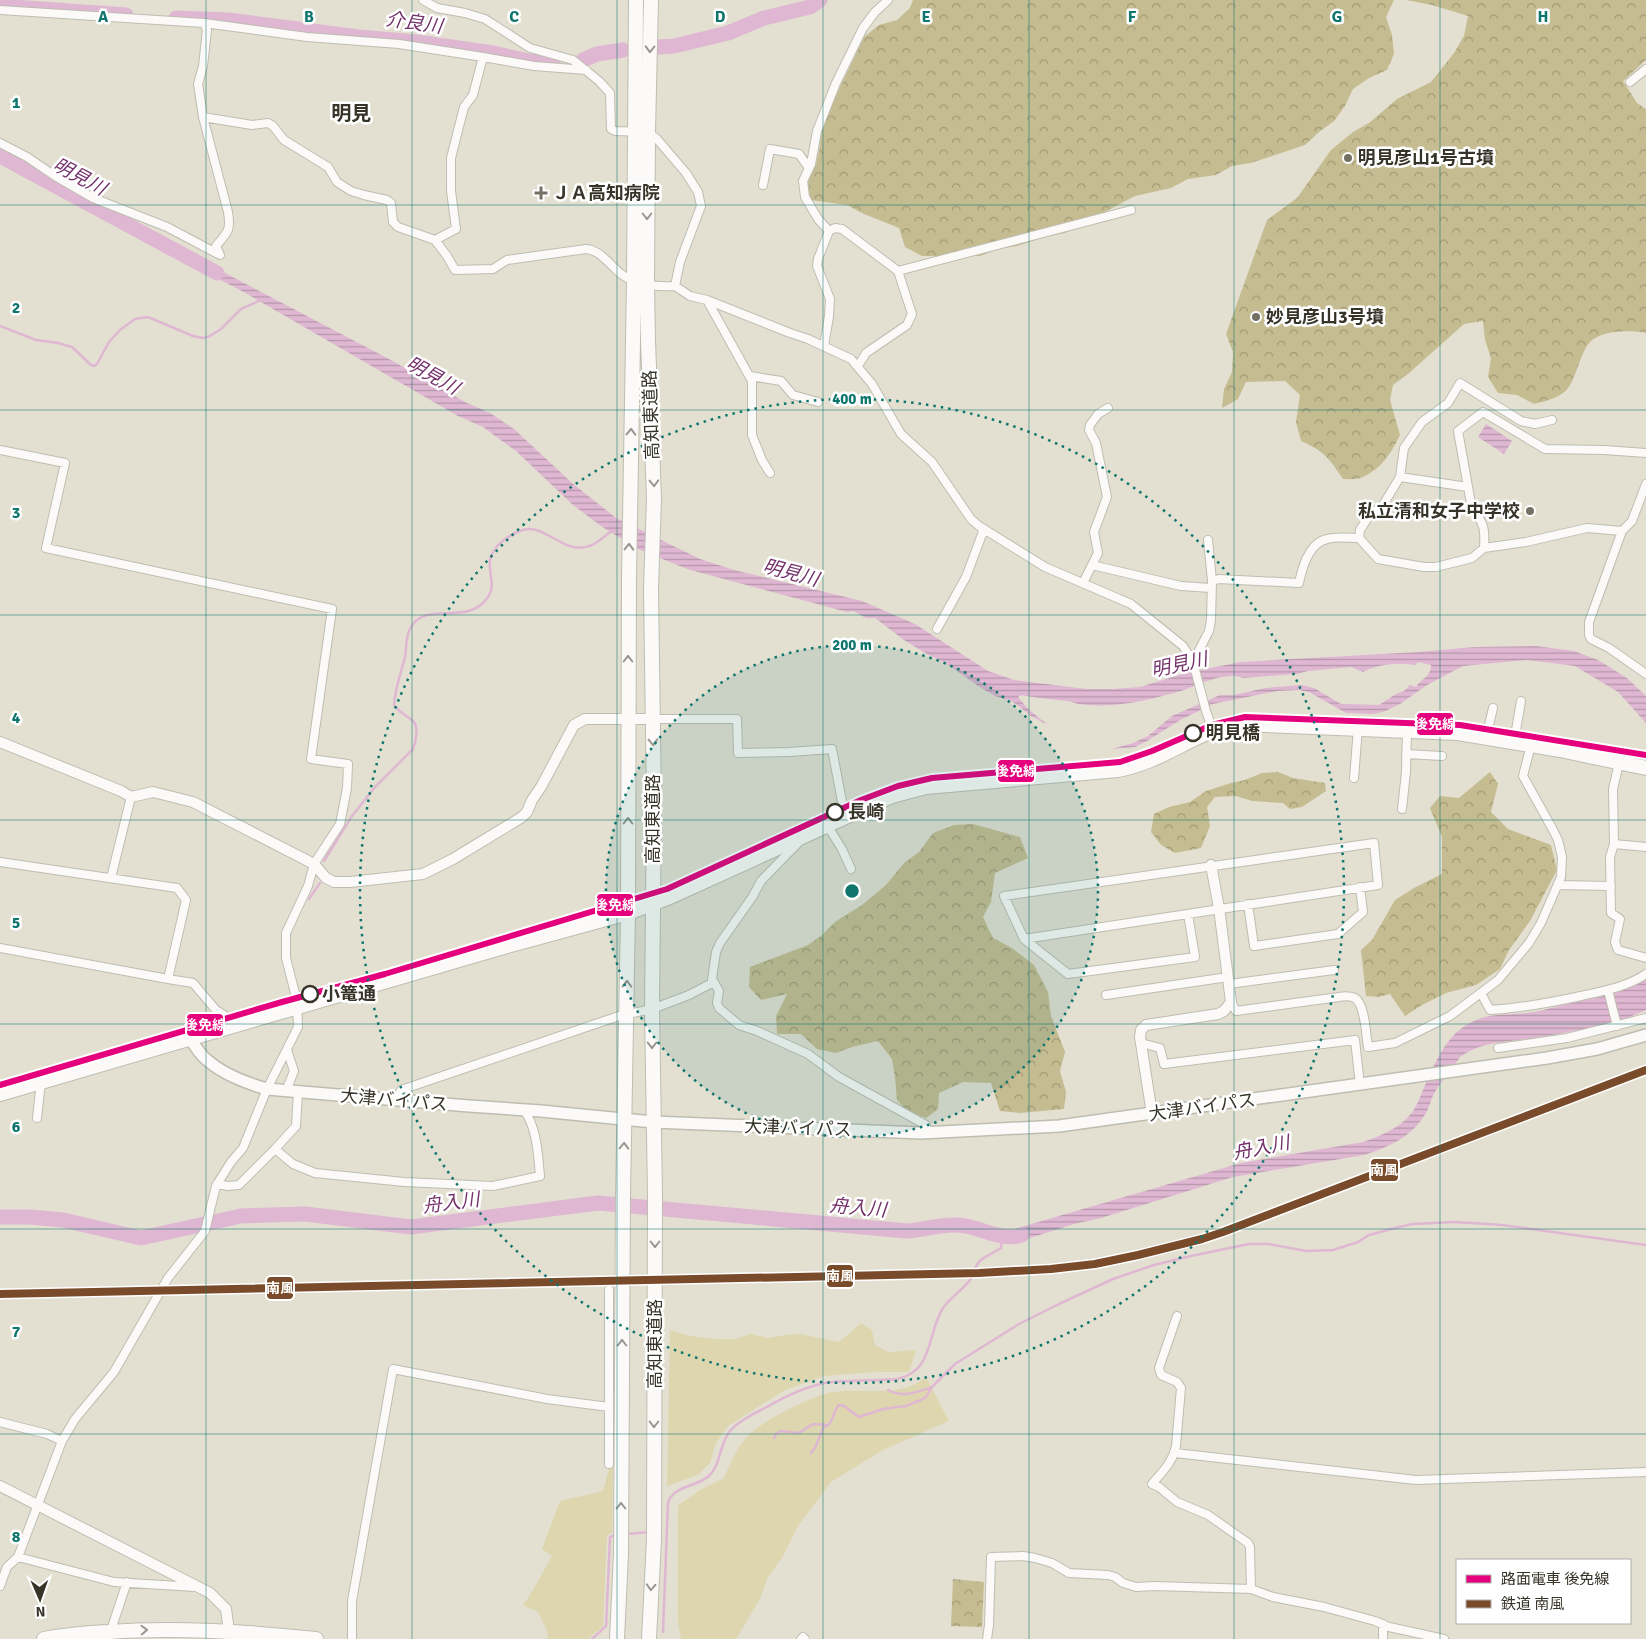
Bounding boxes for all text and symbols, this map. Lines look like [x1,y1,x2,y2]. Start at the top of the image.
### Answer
text: A [98,7,109,27]
text: B [304,7,314,27]
water label: 介良川 [384,7,446,39]
text: C [509,7,519,27]
text: D [715,7,726,27]
text: E [921,7,931,27]
text: F [1128,7,1137,27]
text: G [1332,7,1342,27]
text: H [1538,7,1548,27]
one-way arrow [644,45,655,53]
text: 1 [12,93,21,113]
district label: 明見 [331,101,371,126]
place label: 明見彦山1号古墳 [1358,147,1494,169]
marker: 明見彦山1号古墳 [1342,152,1354,164]
water label: 明見川 [49,153,112,202]
place label: ＪＡ高知病院 [552,182,660,204]
marker: ＪＡ高知病院 [534,186,548,200]
one-way arrow [642,212,652,220]
text: 2 [12,298,20,318]
place label: 妙見彦山3号墳 [1266,306,1384,328]
marker: 妙見彦山3号墳 [1250,311,1262,323]
water label: 明見川 [402,352,465,401]
street label: 高知東道路 [638,370,664,460]
text: 400 m [832,390,872,408]
one-way arrow [625,428,636,436]
one-way arrow [648,480,659,488]
place label: 私立清和女子中学校 [1358,500,1520,522]
text: 3 [12,503,20,523]
marker: 私立清和女子中学校 [1524,505,1536,517]
one-way arrow [624,542,634,550]
water label: 明見川 [760,554,823,592]
text: 200 m [832,636,872,654]
water label: 明見川 [1149,647,1212,683]
one-way arrow [623,654,633,662]
text: 4 [12,708,21,728]
line badge: 後免線 [1416,712,1454,736]
text: 後免線 [1414,716,1456,733]
place label: 明見橋 [1206,722,1260,744]
marker: 明見橋 [1184,724,1202,742]
one-way arrow [647,739,658,747]
line badge: 後免線 [997,759,1035,783]
text: 後免線 [995,763,1037,780]
street label: 高知東道路 [642,774,664,864]
place label: 長崎 [848,801,884,823]
marker: 長崎 [826,803,844,821]
one-way arrow [623,817,633,824]
centre of rings [843,882,861,900]
line badge: 後免線 [596,893,634,917]
text: 後免線 [594,897,636,914]
text: 5 [12,913,20,933]
one-way arrow [622,979,632,987]
place label: 小篭通 [322,983,376,1005]
marker: 小篭通 [301,985,319,1003]
line badge: 後免線 [186,1013,224,1037]
text: 後免線 [184,1017,226,1034]
one-way arrow [647,1042,657,1049]
street label: 大津バイパス [339,1084,449,1116]
street label: 大津バイパス [1147,1089,1257,1125]
street label: 大津バイパス [744,1115,852,1141]
text: 6 [12,1117,21,1137]
water label: 舟入川 [1231,1130,1293,1165]
one-way arrow [619,1142,630,1150]
line badge: 南風 [1370,1158,1399,1182]
text: 南風 [1370,1162,1398,1179]
water label: 舟入川 [421,1187,483,1218]
water label: 舟入川 [828,1194,889,1223]
one-way arrow [650,1241,660,1249]
line badge: 南風 [826,1264,854,1288]
text: 南風 [826,1268,854,1285]
line badge: 南風 [266,1276,294,1300]
text: 南風 [266,1280,294,1297]
street label: 高知東道路 [644,1299,666,1389]
text: 7 [12,1322,21,1342]
one-way arrow [617,1339,627,1346]
one-way arrow [649,1421,659,1429]
one-way arrow [616,1501,626,1509]
text: 8 [12,1527,21,1547]
legend [1456,1559,1631,1624]
text: 路面電車 後免線 [1501,1570,1609,1588]
north arrow [15,1574,65,1624]
one-way arrow [646,1584,657,1592]
text: 鉄道 南風 [1501,1595,1564,1613]
text: N [35,1603,46,1620]
one-way arrow [140,1624,148,1635]

